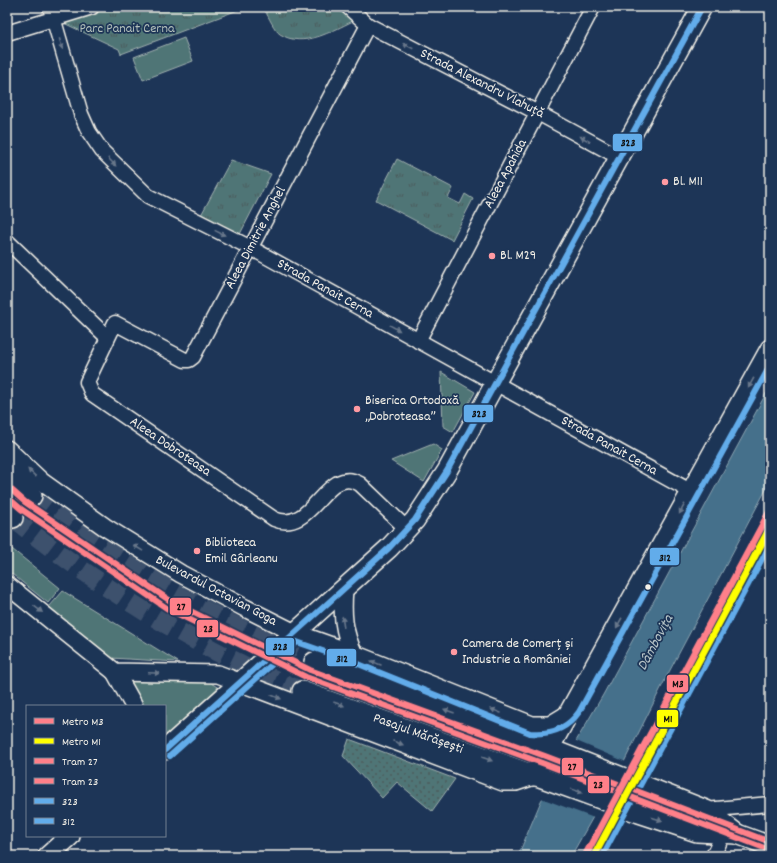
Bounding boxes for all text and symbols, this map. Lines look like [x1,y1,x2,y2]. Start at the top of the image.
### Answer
park label: Parc Panait Cerna [79,19,175,39]
one-way arrow [58,39,64,51]
one-way arrow [402,42,414,49]
street label: Strada Alexandru Vlahuță [416,44,548,124]
line badge: 323 [612,133,643,152]
street label: Aleea Apahida [479,135,533,212]
one-way arrow [579,135,591,142]
text: 323 [621,136,635,152]
one-way arrow [107,157,117,167]
place label: Bl. M11 [673,172,703,192]
marker: Bl. M11 [660,177,670,187]
street label: Aleea Dimitrie Anghel [221,183,292,293]
one-way arrow [214,230,225,236]
place label: Bl. M29 [500,246,536,266]
marker: Bl. M29 [487,251,497,261]
street label: Strada Panait Cerna [273,254,377,324]
one-way arrow [389,325,401,332]
one-way arrow [748,377,755,389]
place label: Biserica Ortodoxă „Dobroteasa” [365,391,459,427]
marker: Biserica Ortodoxă „Dobroteasa” [352,404,362,414]
line badge: 323 [463,404,494,423]
text: 323 [472,407,486,423]
street label: Strada Panait Cerna [557,411,661,481]
street label: Aleea Dobroteasa [125,412,215,482]
one-way arrow [27,468,37,477]
one-way arrow [679,503,686,515]
place label: Biblioteca Emil Gârleanu [205,533,278,569]
one-way arrow [132,544,144,551]
marker: Biblioteca Emil Gârleanu [192,546,202,556]
line badge: 312 [649,547,680,566]
street label: Bulevardul Octavian Goga [152,550,281,632]
text: 312 [659,551,671,567]
unlabelled marker [643,582,653,592]
line badge: 27 [169,597,192,616]
text: 27 [176,600,186,616]
one-way arrow [32,605,43,614]
water label: Dâmbovița [632,610,680,675]
one-way arrow [340,616,346,628]
one-way arrow [616,617,623,629]
line badge: 23 [196,619,219,638]
text: 23 [203,622,213,638]
place label: Camera de Comerț și Industrie a României [462,634,574,670]
line badge: 323 [265,637,295,656]
text: 323 [273,640,287,656]
marker: Camera de Comerț și Industrie a României [449,647,459,657]
line badge: 312 [326,648,357,667]
text: 312 [336,652,348,668]
one-way arrow [369,659,381,665]
one-way arrow [148,670,161,676]
line badge: M3 [666,674,689,693]
text: M3 [672,677,684,693]
one-way arrow [271,694,283,700]
one-way arrow [333,702,345,708]
legend [26,705,166,837]
one-way arrow [490,707,502,713]
street label: Pasajul Mărășești [370,708,466,760]
one-way arrow [443,708,455,714]
line badge: M1 [656,709,679,728]
text: M1 [664,712,672,728]
text: Metro M3 [62,714,104,731]
text: Metro M1 [62,734,101,751]
one-way arrow [392,740,404,746]
text: Tram 27 [62,754,98,771]
one-way arrow [481,757,493,763]
line badge: 27 [561,757,584,776]
text: 27 [567,760,577,776]
text: Tram 23 [62,774,98,791]
line badge: 23 [587,775,610,794]
text: 23 [593,778,603,794]
one-way arrow [572,789,584,795]
text: 323 [62,794,78,811]
text: 312 [62,814,75,831]
one-way arrow [651,816,663,822]

